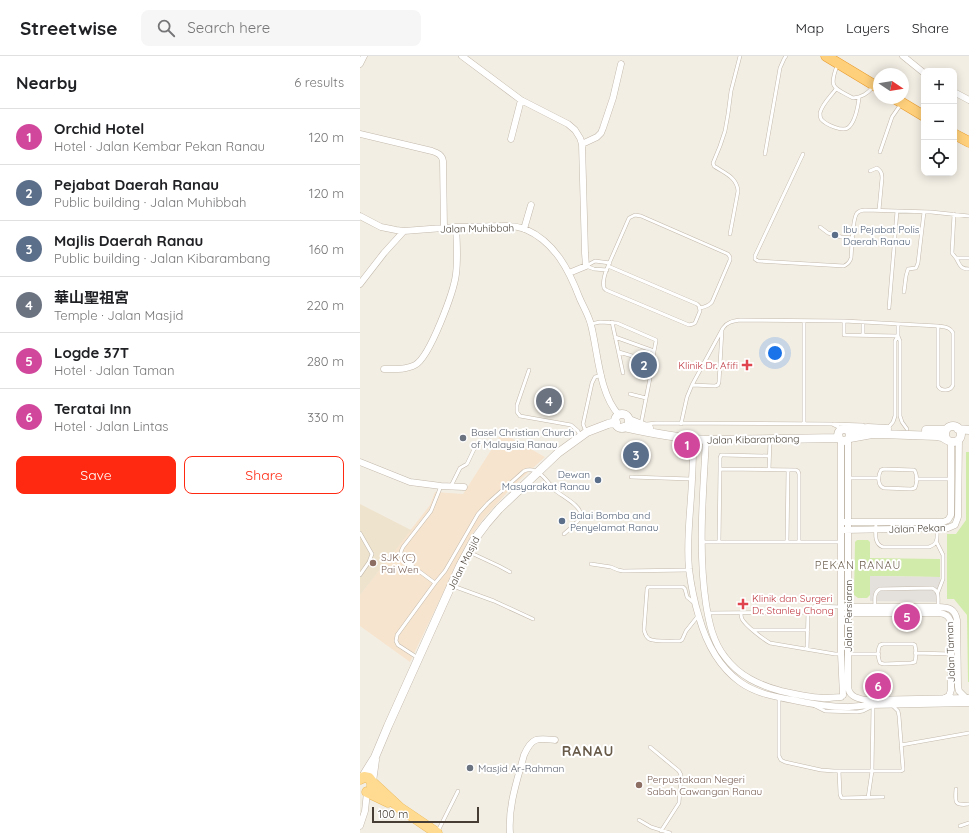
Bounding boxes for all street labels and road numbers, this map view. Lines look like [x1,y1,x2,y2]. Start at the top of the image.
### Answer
street label: Jalan Muhibbah [440,221,514,236]
street label: Jalan Kibarambang [707,432,799,447]
street label: Jalan Pekan [888,521,946,536]
street label: Jalan Masjid [444,534,483,592]
street label: Jalan Persiaran [842,580,855,652]
street label: Jalan Taman [943,621,958,683]

